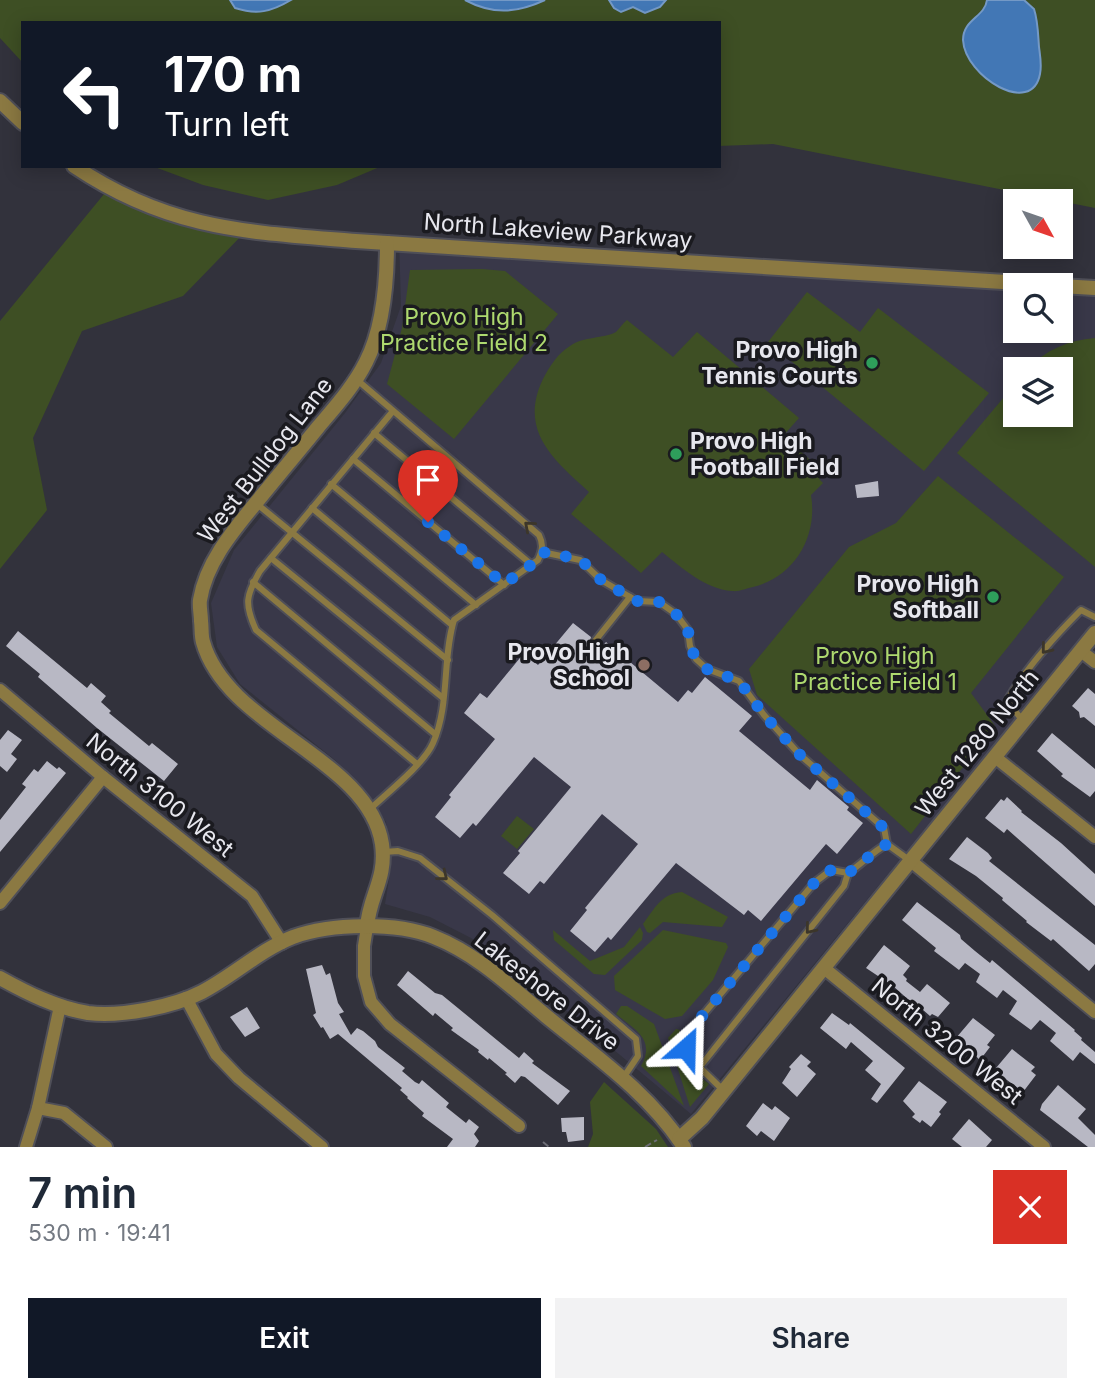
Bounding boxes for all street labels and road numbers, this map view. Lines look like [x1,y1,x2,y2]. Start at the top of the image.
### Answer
street label: North Lakeview Parkway [423,208,693,254]
street label: West Bulldog Lane [192,372,338,548]
street label: West 1280 North [909,664,1045,822]
street label: North 3100 West [81,727,240,863]
street label: Lakeshore Drive [469,926,625,1056]
street label: North 3200 West [866,972,1028,1111]

